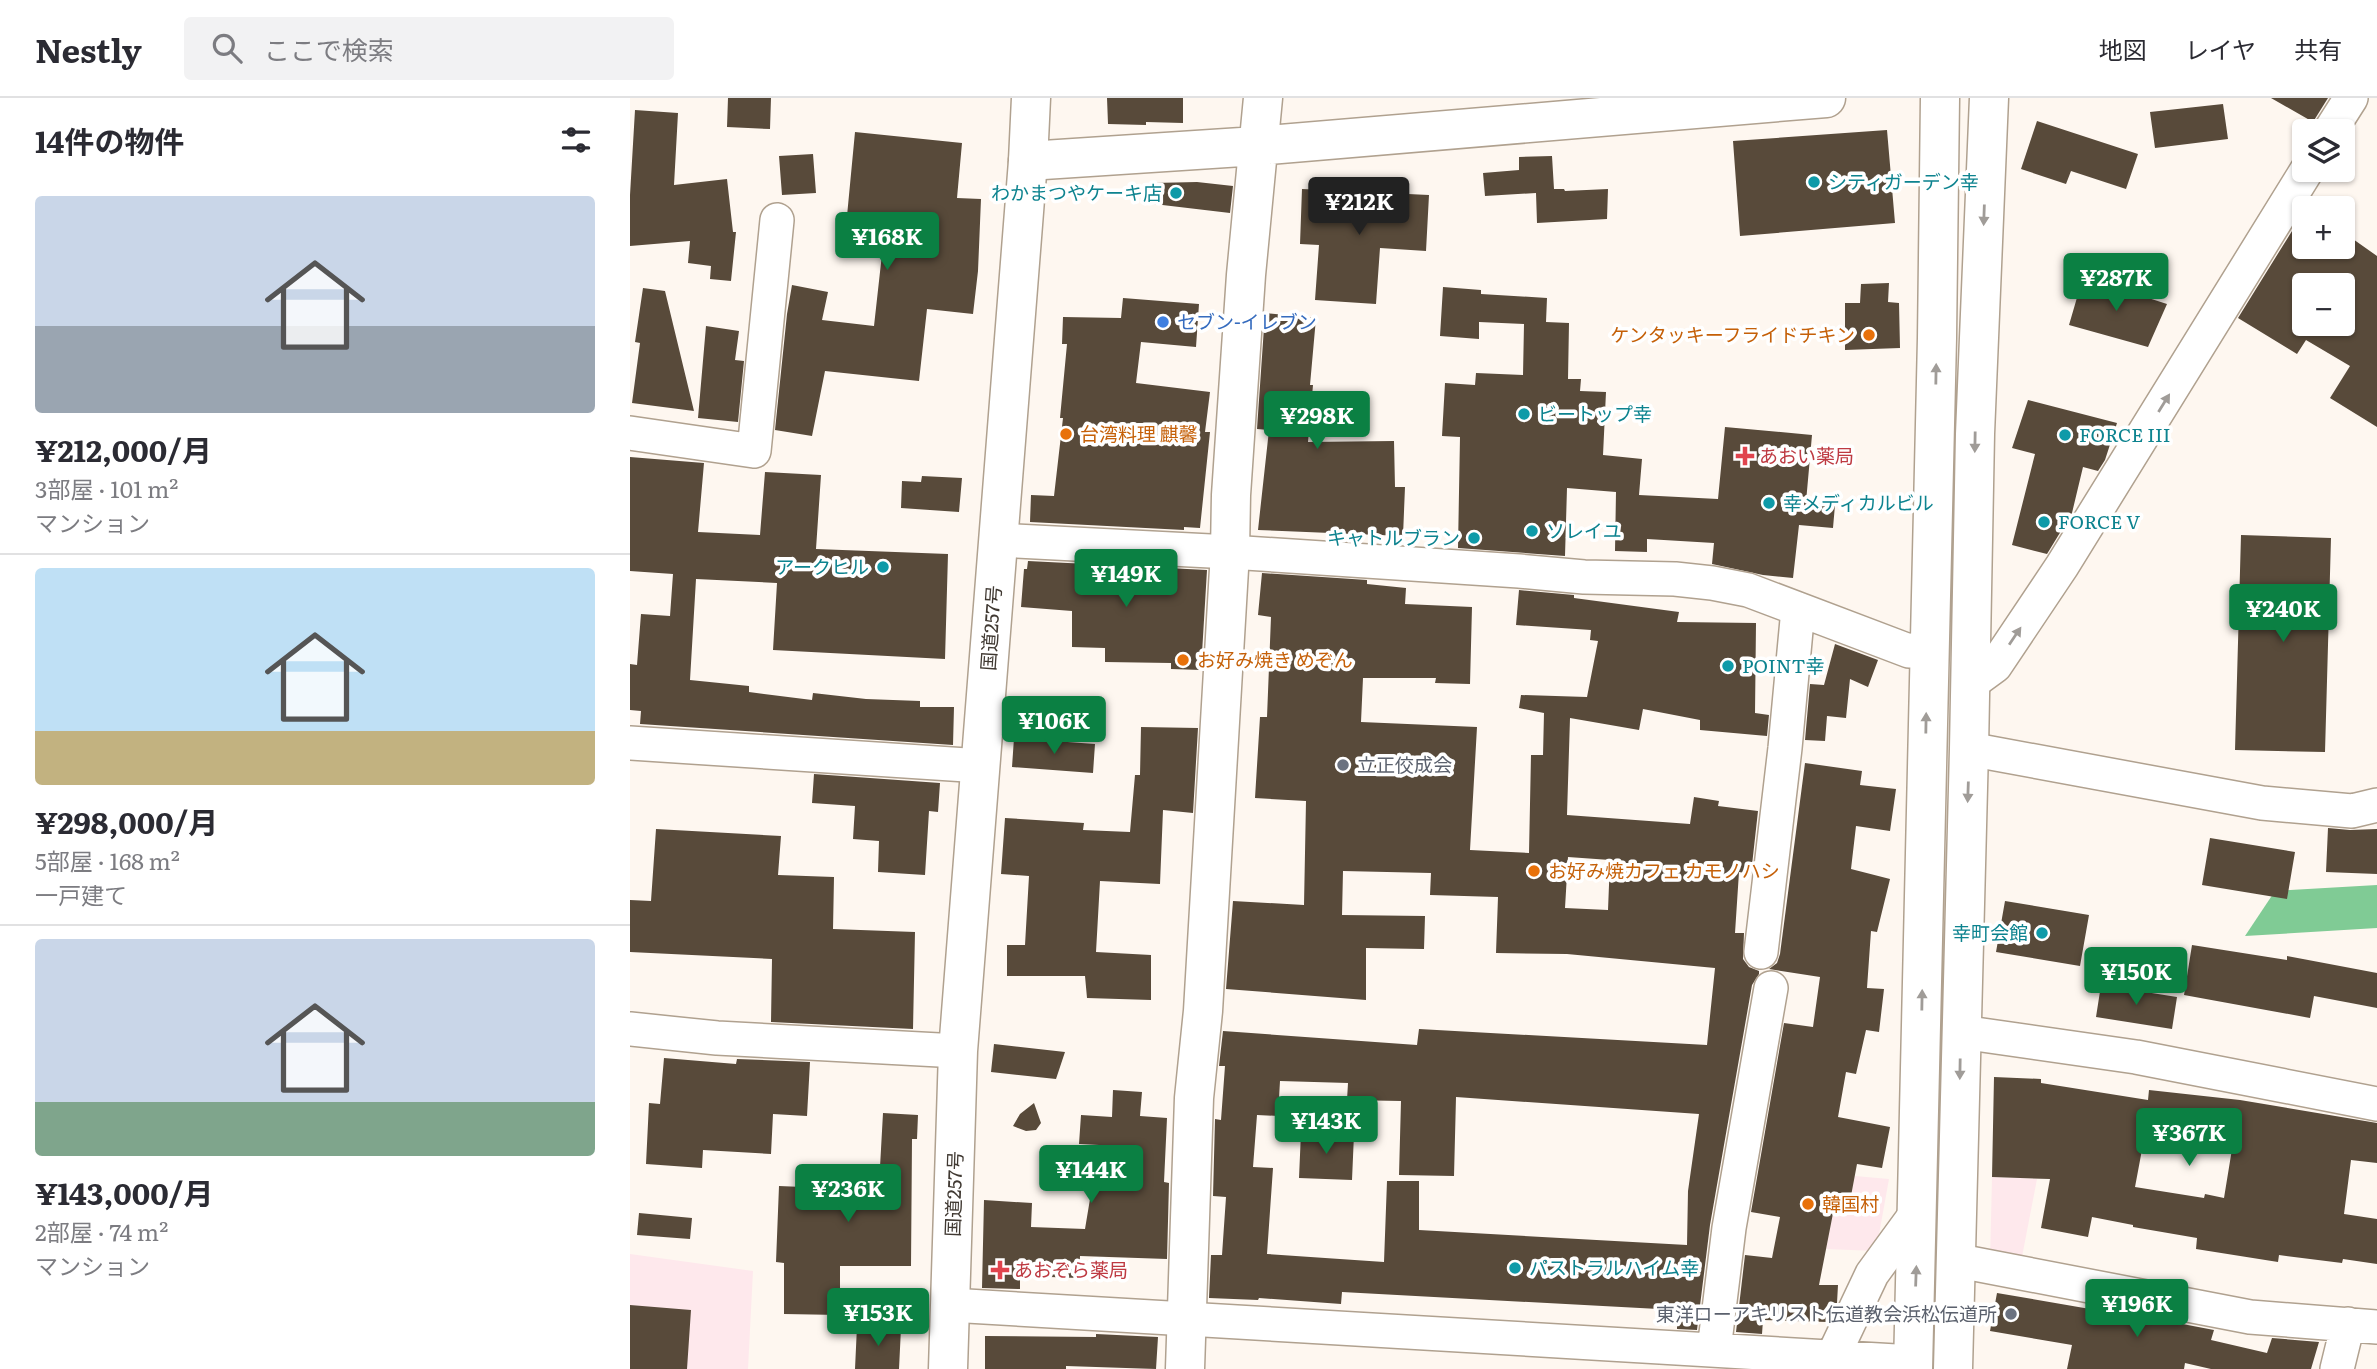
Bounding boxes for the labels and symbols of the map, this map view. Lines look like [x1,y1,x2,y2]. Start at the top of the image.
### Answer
place label: シティガーデン幸 [1828,167,1979,195]
marker: シティガーデン幸 [1806,174,1822,190]
place label: わかまつやケーキ店 [991,178,1162,206]
pin: ¥212K [1310,178,1408,237]
marker: わかまつやケーキ店 [1168,185,1184,201]
one-way arrow [1979,204,1990,226]
pin: ¥168K [838,212,936,272]
pin: ¥287K [2067,254,2165,313]
place label: セブン-イレブン [1177,307,1317,335]
marker: セブン-イレブン [1155,314,1171,330]
place label: ケンタッキーフライドチキン [1610,320,1855,348]
marker: ケンタッキーフライドチキン [1861,327,1877,343]
one-way arrow [1930,362,1941,384]
pin: ¥298K [1268,392,1366,451]
one-way arrow [2158,394,2170,413]
place label: ビートップ幸 [1538,399,1652,427]
marker: ビートップ幸 [1516,406,1532,422]
place label: 台湾料理 麒馨 [1080,419,1198,447]
place label: FORCE III [2079,420,2171,448]
marker: 台湾料理 麒馨 [1058,426,1074,442]
marker: FORCE III [2057,427,2073,443]
one-way arrow [1969,432,1980,454]
place label: あおい薬局 [1759,441,1854,469]
marker: あおい薬局 [1737,448,1753,464]
place label: 幸メディカルビル [1783,488,1934,516]
marker: 幸メディカルビル [1761,495,1777,511]
place label: FORCE V [2058,507,2140,535]
marker: FORCE V [2036,514,2052,530]
place label: ソレイユ [1546,516,1622,544]
place label: キャトルブラン [1327,523,1460,551]
marker: ソレイユ [1524,523,1540,539]
marker: キャトルブラン [1466,530,1482,546]
pin: ¥149K [1077,550,1175,609]
place label: アークヒル [775,552,869,580]
marker: アークヒル [875,559,891,575]
street label: 国道257号 [973,584,1007,672]
pin: ¥240K [2234,584,2332,644]
one-way arrow [2008,627,2022,645]
place label: お好み焼き めぞん [1197,645,1353,673]
place label: POINT幸 [1742,651,1825,679]
marker: お好み焼き めぞん [1175,652,1191,668]
marker: POINT幸 [1720,658,1736,674]
pin: ¥106K [1005,696,1103,756]
one-way arrow [1921,712,1932,734]
place label: 立正佼成会 [1357,750,1452,778]
marker: 立正佼成会 [1335,757,1351,773]
one-way arrow [1962,782,1973,804]
place label: お好み焼カフェ カモノハシ [1548,856,1780,884]
marker: お好み焼カフェ カモノハシ [1526,863,1542,879]
place label: 幸町会館 [1952,918,2028,946]
marker: 幸町会館 [2034,925,2050,941]
pin: ¥150K [2087,948,2185,1007]
one-way arrow [1916,989,1928,1011]
one-way arrow [1954,1058,1966,1080]
pin: ¥143K [1277,1096,1375,1156]
pin: ¥367K [2140,1108,2238,1168]
pin: ¥144K [1042,1146,1140,1205]
street label: 国道257号 [938,1151,968,1237]
pin: ¥236K [799,1164,897,1224]
place label: 韓国村 [1822,1189,1879,1217]
marker: 韓国村 [1800,1196,1816,1212]
place label: パストラルハイム幸 [1529,1253,1699,1281]
place label: あおぞら薬局 [1014,1255,1128,1283]
marker: パストラルハイム幸 [1507,1260,1523,1276]
marker: あおぞら薬局 [992,1262,1008,1278]
one-way arrow [1910,1265,1921,1287]
pin: ¥196K [2088,1280,2186,1339]
pin: ¥153K [829,1288,927,1348]
place label: 東洋ローアキリスト伝道教会浜松伝道所 [1656,1299,1997,1327]
marker: 東洋ローアキリスト伝道教会浜松伝道所 [2003,1306,2019,1322]

